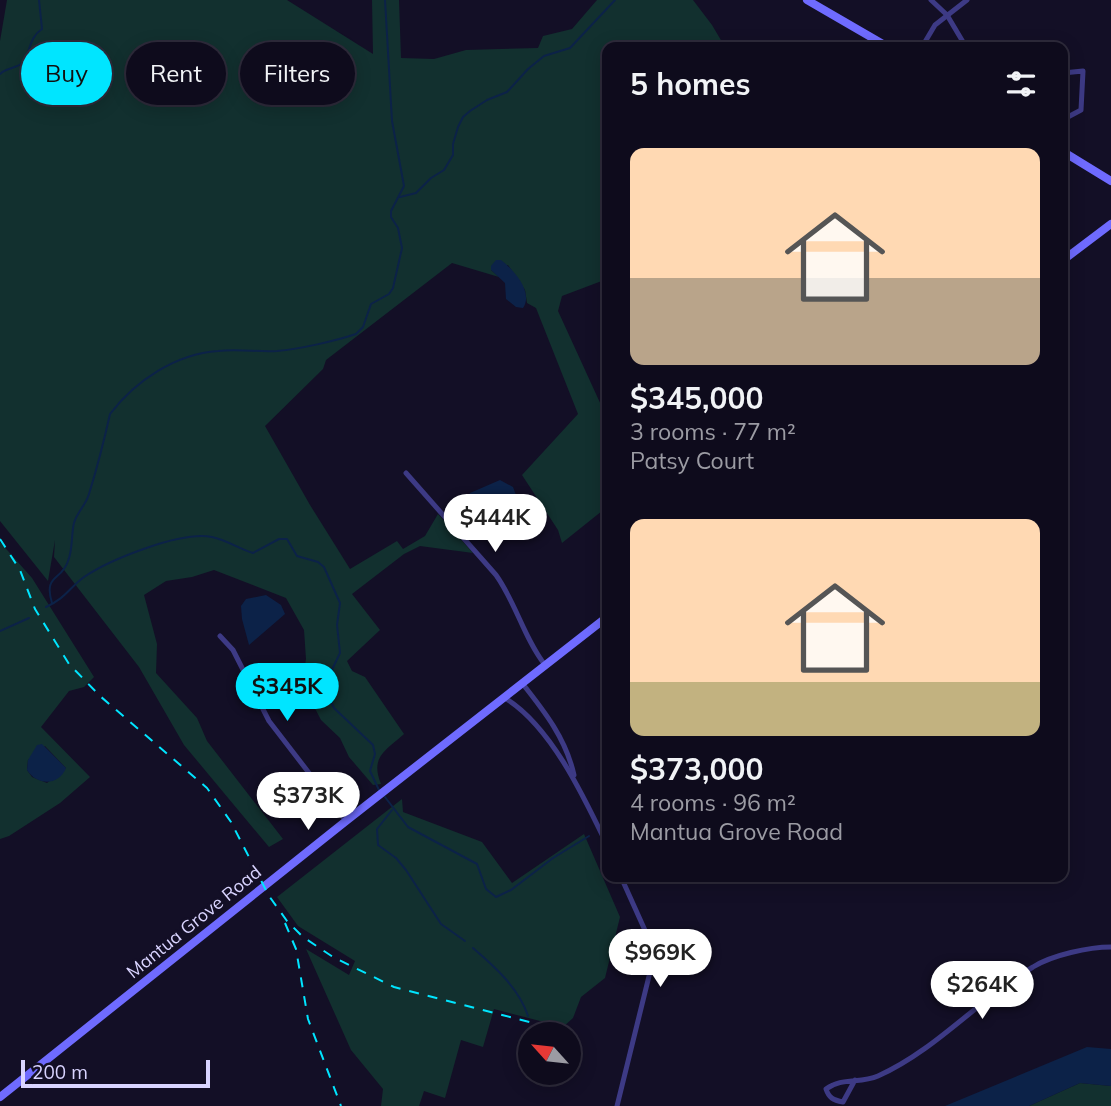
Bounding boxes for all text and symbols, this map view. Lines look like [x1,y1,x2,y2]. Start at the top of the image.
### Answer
chip: Buy [21,42,112,105]
chip: Rent [126,42,226,105]
chip: Filters [240,42,355,105]
text: 5 homes [630,65,751,103]
icon: filters [1002,65,1040,103]
icon: home [772,194,898,320]
text: $345,000 [630,379,763,417]
text: 3 rooms · 77 m² [630,417,796,446]
text: Patsy Court [630,446,754,475]
pin: $444K [446,494,544,554]
text: $444K [460,502,530,531]
icon: home [772,565,898,691]
pin: $345K [238,664,336,723]
text: $345K [252,671,322,700]
text: $373,000 [630,750,763,788]
pin: $373K [259,772,357,832]
text: $373K [273,780,343,809]
text: 4 rooms · 96 m² [630,788,796,817]
text: Mantua Grove Road [630,817,843,846]
street label: Mantua Grove Road [122,860,266,983]
pin: $969K [611,930,709,989]
text: $969K [625,937,695,966]
pin: $264K [933,962,1031,1021]
text: $264K [947,969,1017,998]
north arrow [518,1022,581,1085]
map controls [518,1022,581,1085]
scale bar [21,1057,210,1089]
text: 200 m [32,1060,88,1084]

